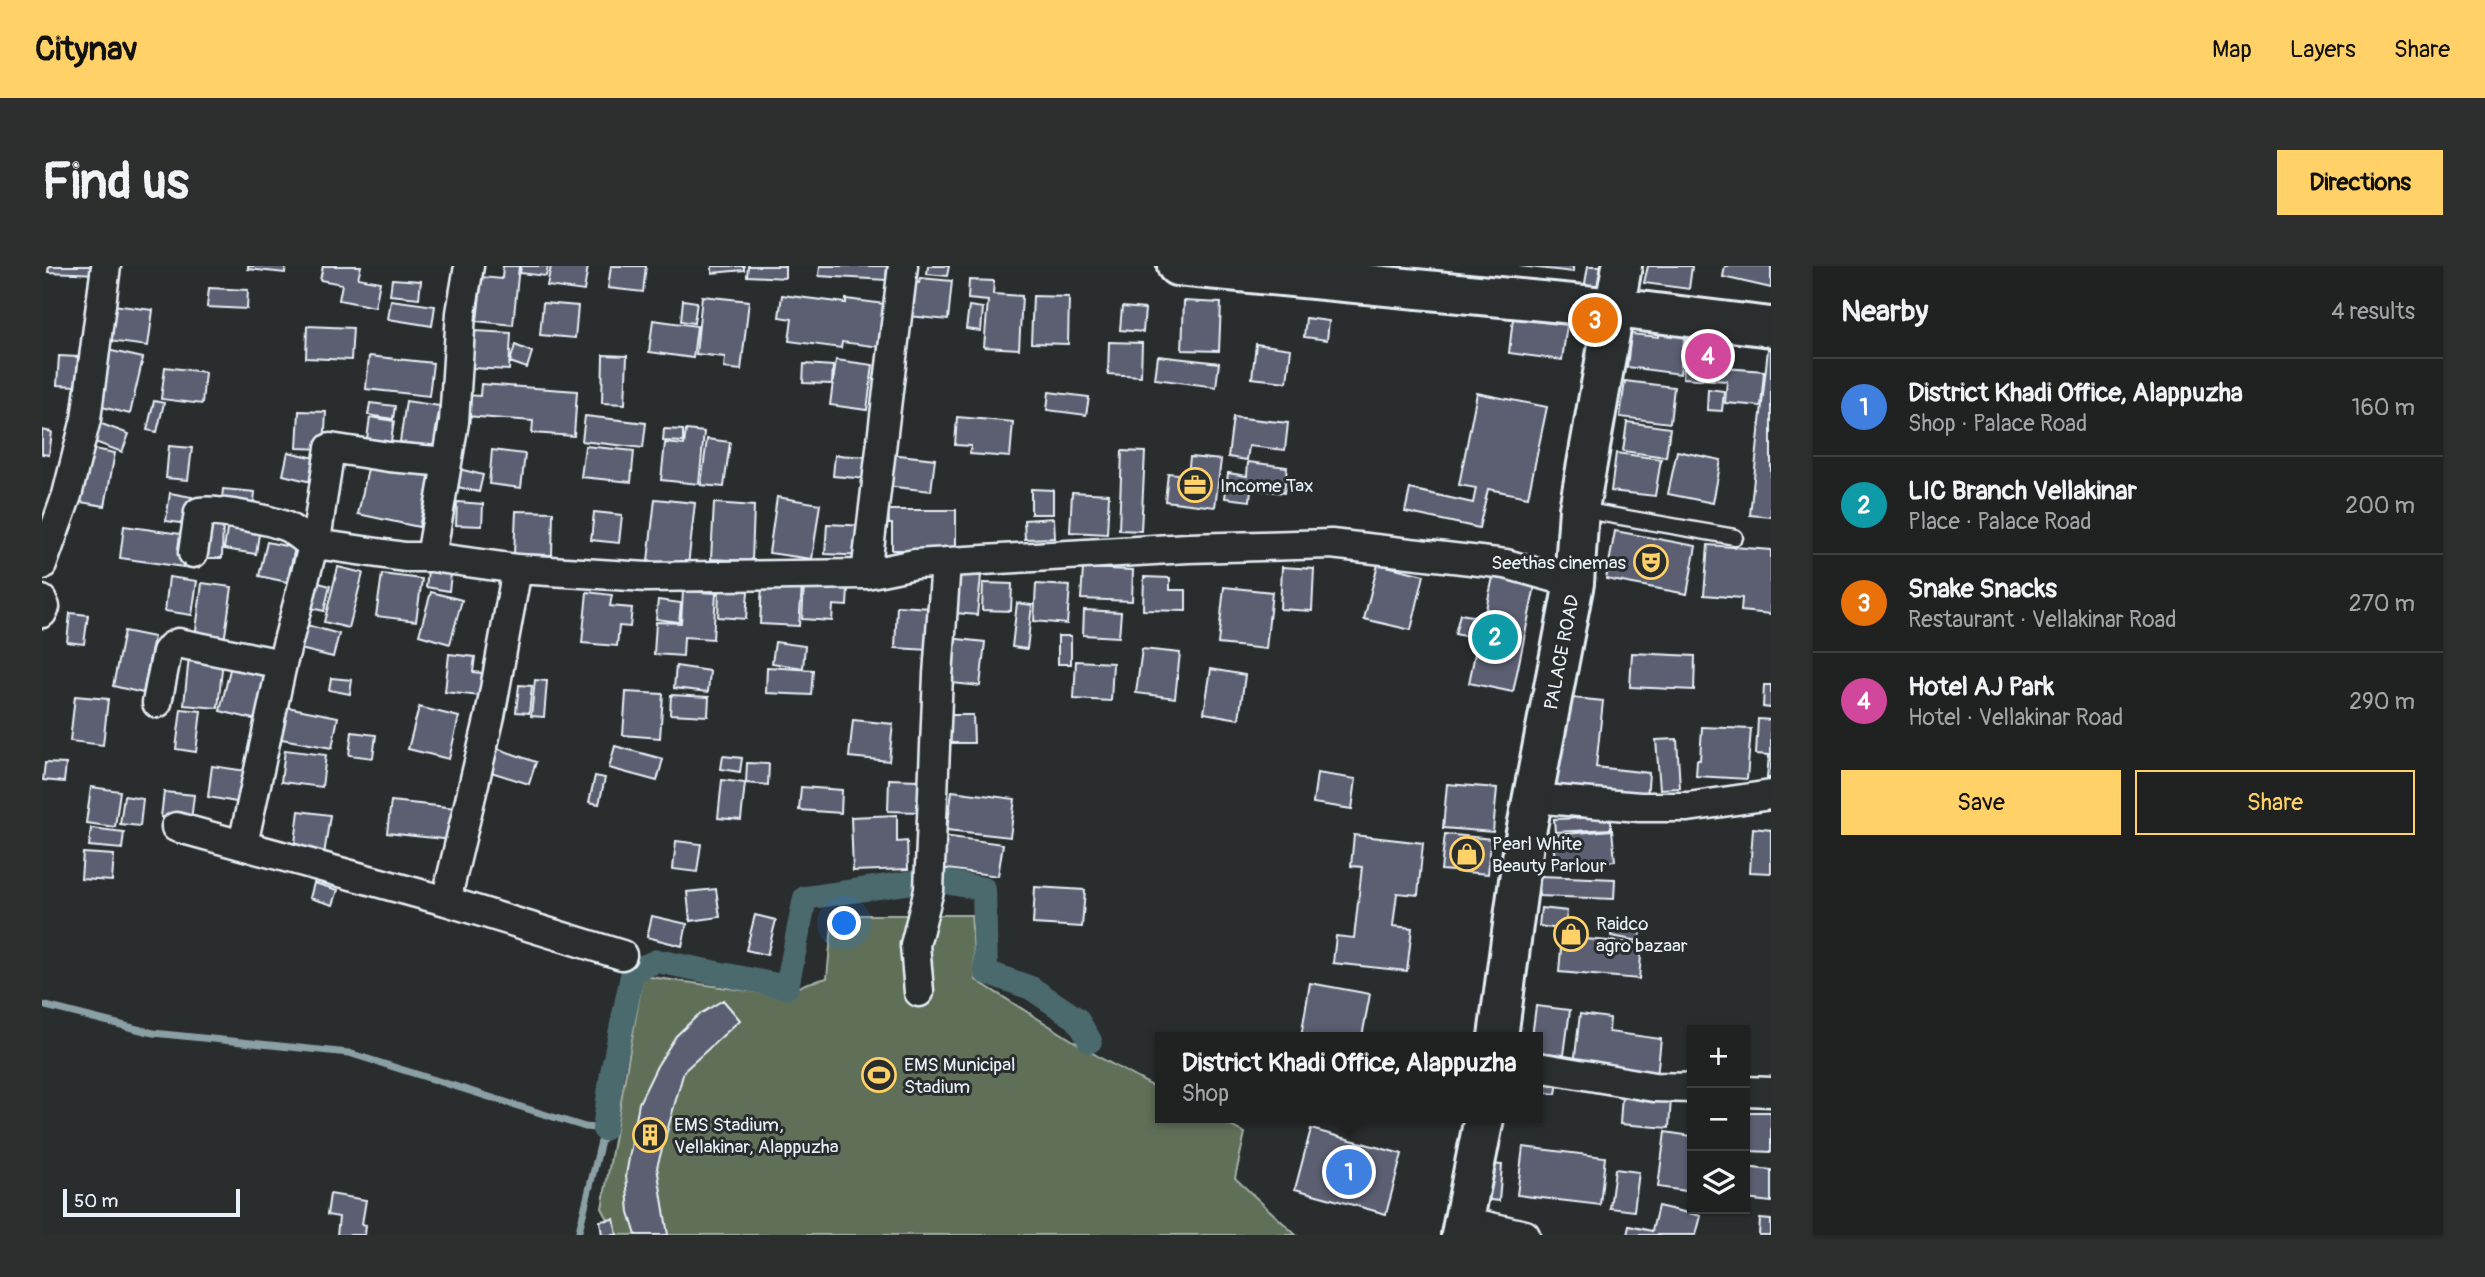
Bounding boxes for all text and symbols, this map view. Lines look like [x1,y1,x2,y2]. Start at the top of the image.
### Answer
text: Citynav [35,29,138,70]
text: Map [2212,35,2252,64]
text: Layers [2290,35,2356,64]
text: Share [2394,35,2450,64]
button: Directions [2277,150,2443,215]
text: Find us [42,152,189,213]
text: Nearby [1841,293,1928,330]
pin: 3 [1572,294,1618,346]
text: 4 results [2331,297,2415,326]
pin: 4 [1685,330,1731,382]
text: District Khadi Office, Alappuzha [1908,377,2243,409]
text: 1 [1860,393,1869,422]
text: 160 m [2351,393,2415,422]
text: Shop · Palace Road [1908,409,2087,438]
office icon: Income Tax [1176,466,1214,504]
place label: Income Tax [1220,474,1314,498]
text: LIC Branch Vellakinar [1908,475,2137,507]
text: 2 [1858,491,1870,520]
text: 200 m [2345,491,2415,520]
text: Place · Palace Road [1908,507,2092,536]
theatre icon: Seethas cinemas [1632,543,1670,581]
place label: Seethas cinemas [1491,551,1626,575]
text: Snake Snacks [1908,573,2057,605]
text: 3 [1858,589,1870,618]
text: 270 m [2349,589,2415,618]
street label: PALACE ROAD [1539,592,1585,712]
text: Restaurant · Vellakinar Road [1908,605,2176,634]
pin: 2 [1472,611,1518,663]
text: Hotel AJ Park [1908,671,2054,703]
text: 4 [1857,687,1871,716]
text: 290 m [2349,687,2415,716]
text: Hotel · Vellakinar Road [1908,703,2123,732]
button: Save [1841,770,2121,835]
button: Share [2135,770,2415,835]
place label: Pearl White Beauty Parlour [1492,832,1607,878]
shop icon: Pearl White Beauty Parlour [1448,835,1486,873]
your location [827,906,861,940]
place label: Raidco agro bazaar [1596,912,1688,958]
shop icon: Raidco agro bazaar [1552,915,1590,953]
map controls [1687,1025,1750,1214]
button: + [1687,1025,1750,1088]
popup [1155,1032,1543,1123]
text: District Khadi Office, Alappuzha [1182,1047,1516,1079]
place label: EMS Municipal Stadium [904,1053,1016,1099]
sports icon: EMS Municipal Stadium [860,1056,898,1094]
text: Shop [1182,1079,1229,1108]
button: − [1687,1088,1750,1151]
place label: EMS Stadium, Vellakinar, Alappuzha [674,1113,839,1159]
building icon: EMS Stadium, Vellakinar, Alappuzha [631,1116,669,1154]
pin: 1 [1326,1146,1372,1198]
button: layers [1687,1151,1750,1214]
scale bar [63,1186,240,1218]
text: 50 m [74,1189,118,1213]

